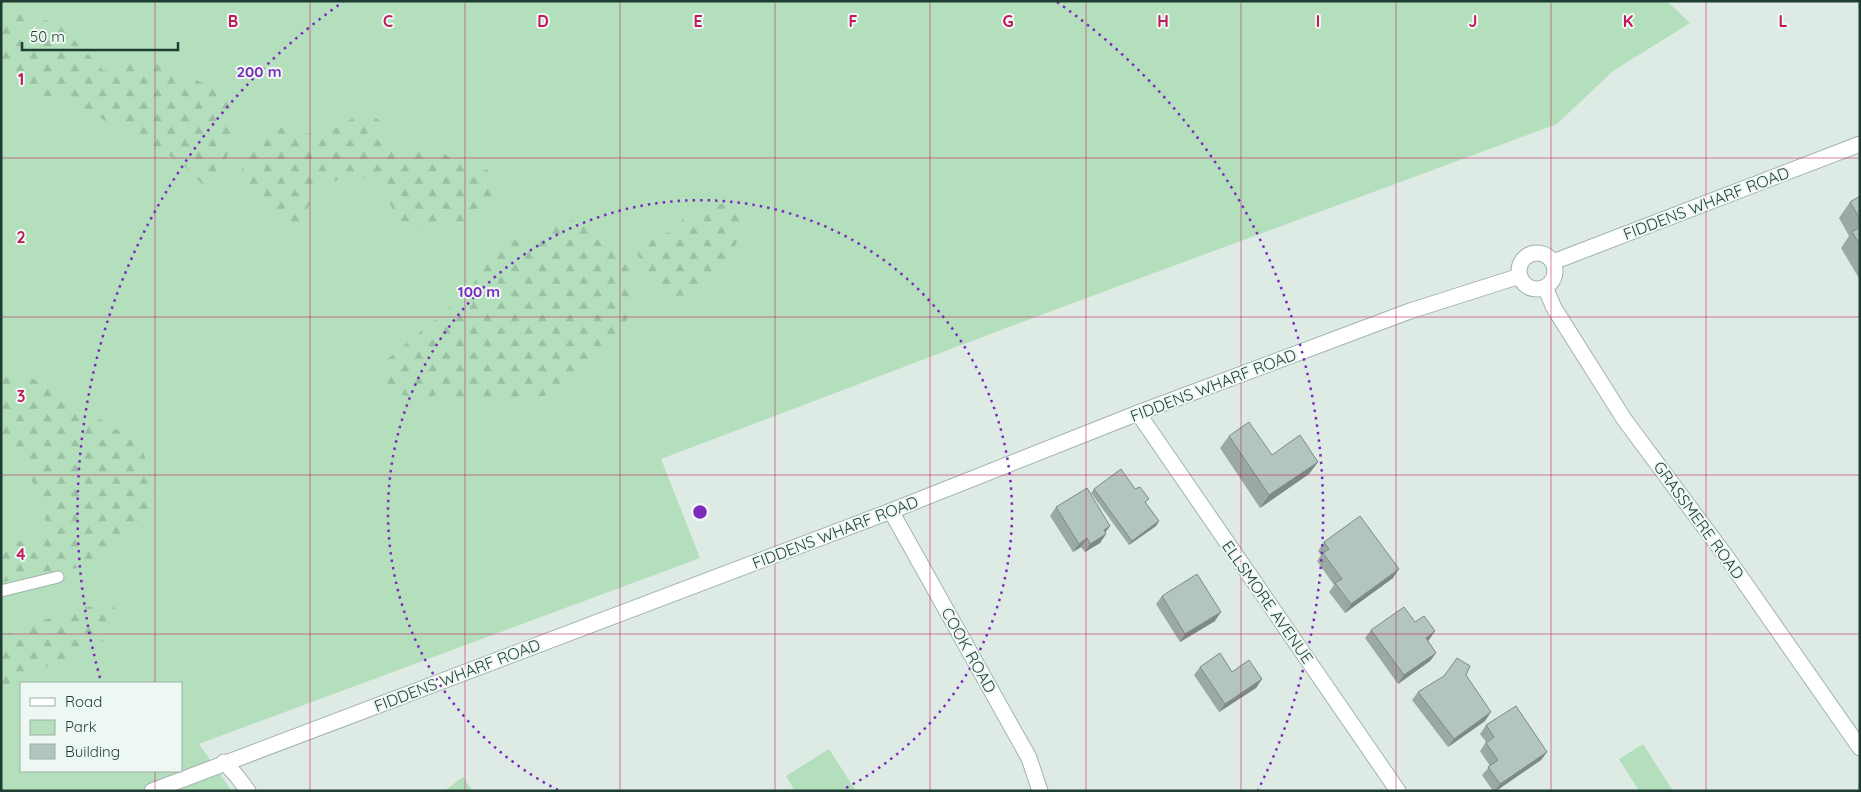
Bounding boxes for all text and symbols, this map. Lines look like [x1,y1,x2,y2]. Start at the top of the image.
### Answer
text: B [228,11,238,31]
text: C [383,11,393,31]
text: D [537,11,549,31]
text: E [693,11,703,31]
text: F [849,11,858,31]
text: G [1002,11,1014,31]
text: H [1157,11,1169,31]
text: I [1316,11,1320,31]
text: J [1469,11,1477,31]
text: K [1623,11,1633,31]
text: L [1779,11,1788,31]
scale bar [22,20,179,52]
text: 50 m [30,27,65,46]
text: 200 m [237,62,282,81]
text: 1 [18,69,24,89]
street label: FIDDENS WHARF ROAD [1620,162,1792,244]
text: 2 [16,227,26,247]
text: 100 m [458,282,500,301]
street label: FIDDENS WHARF ROAD [1127,344,1299,426]
text: 3 [17,386,25,406]
street label: GRASSMERE ROAD [1649,457,1749,583]
street label: FIDDENS WHARF ROAD [749,491,921,573]
centre of rings [691,503,709,521]
street label: ELLSMORE AVENUE [1218,537,1318,667]
text: 4 [16,544,26,564]
street label: COOK ROAD [937,604,1001,696]
street label: FIDDENS WHARF ROAD [371,634,543,716]
legend [20,682,182,772]
text: Road [65,692,102,711]
text: Park [65,717,97,736]
text: Building [65,742,120,761]

